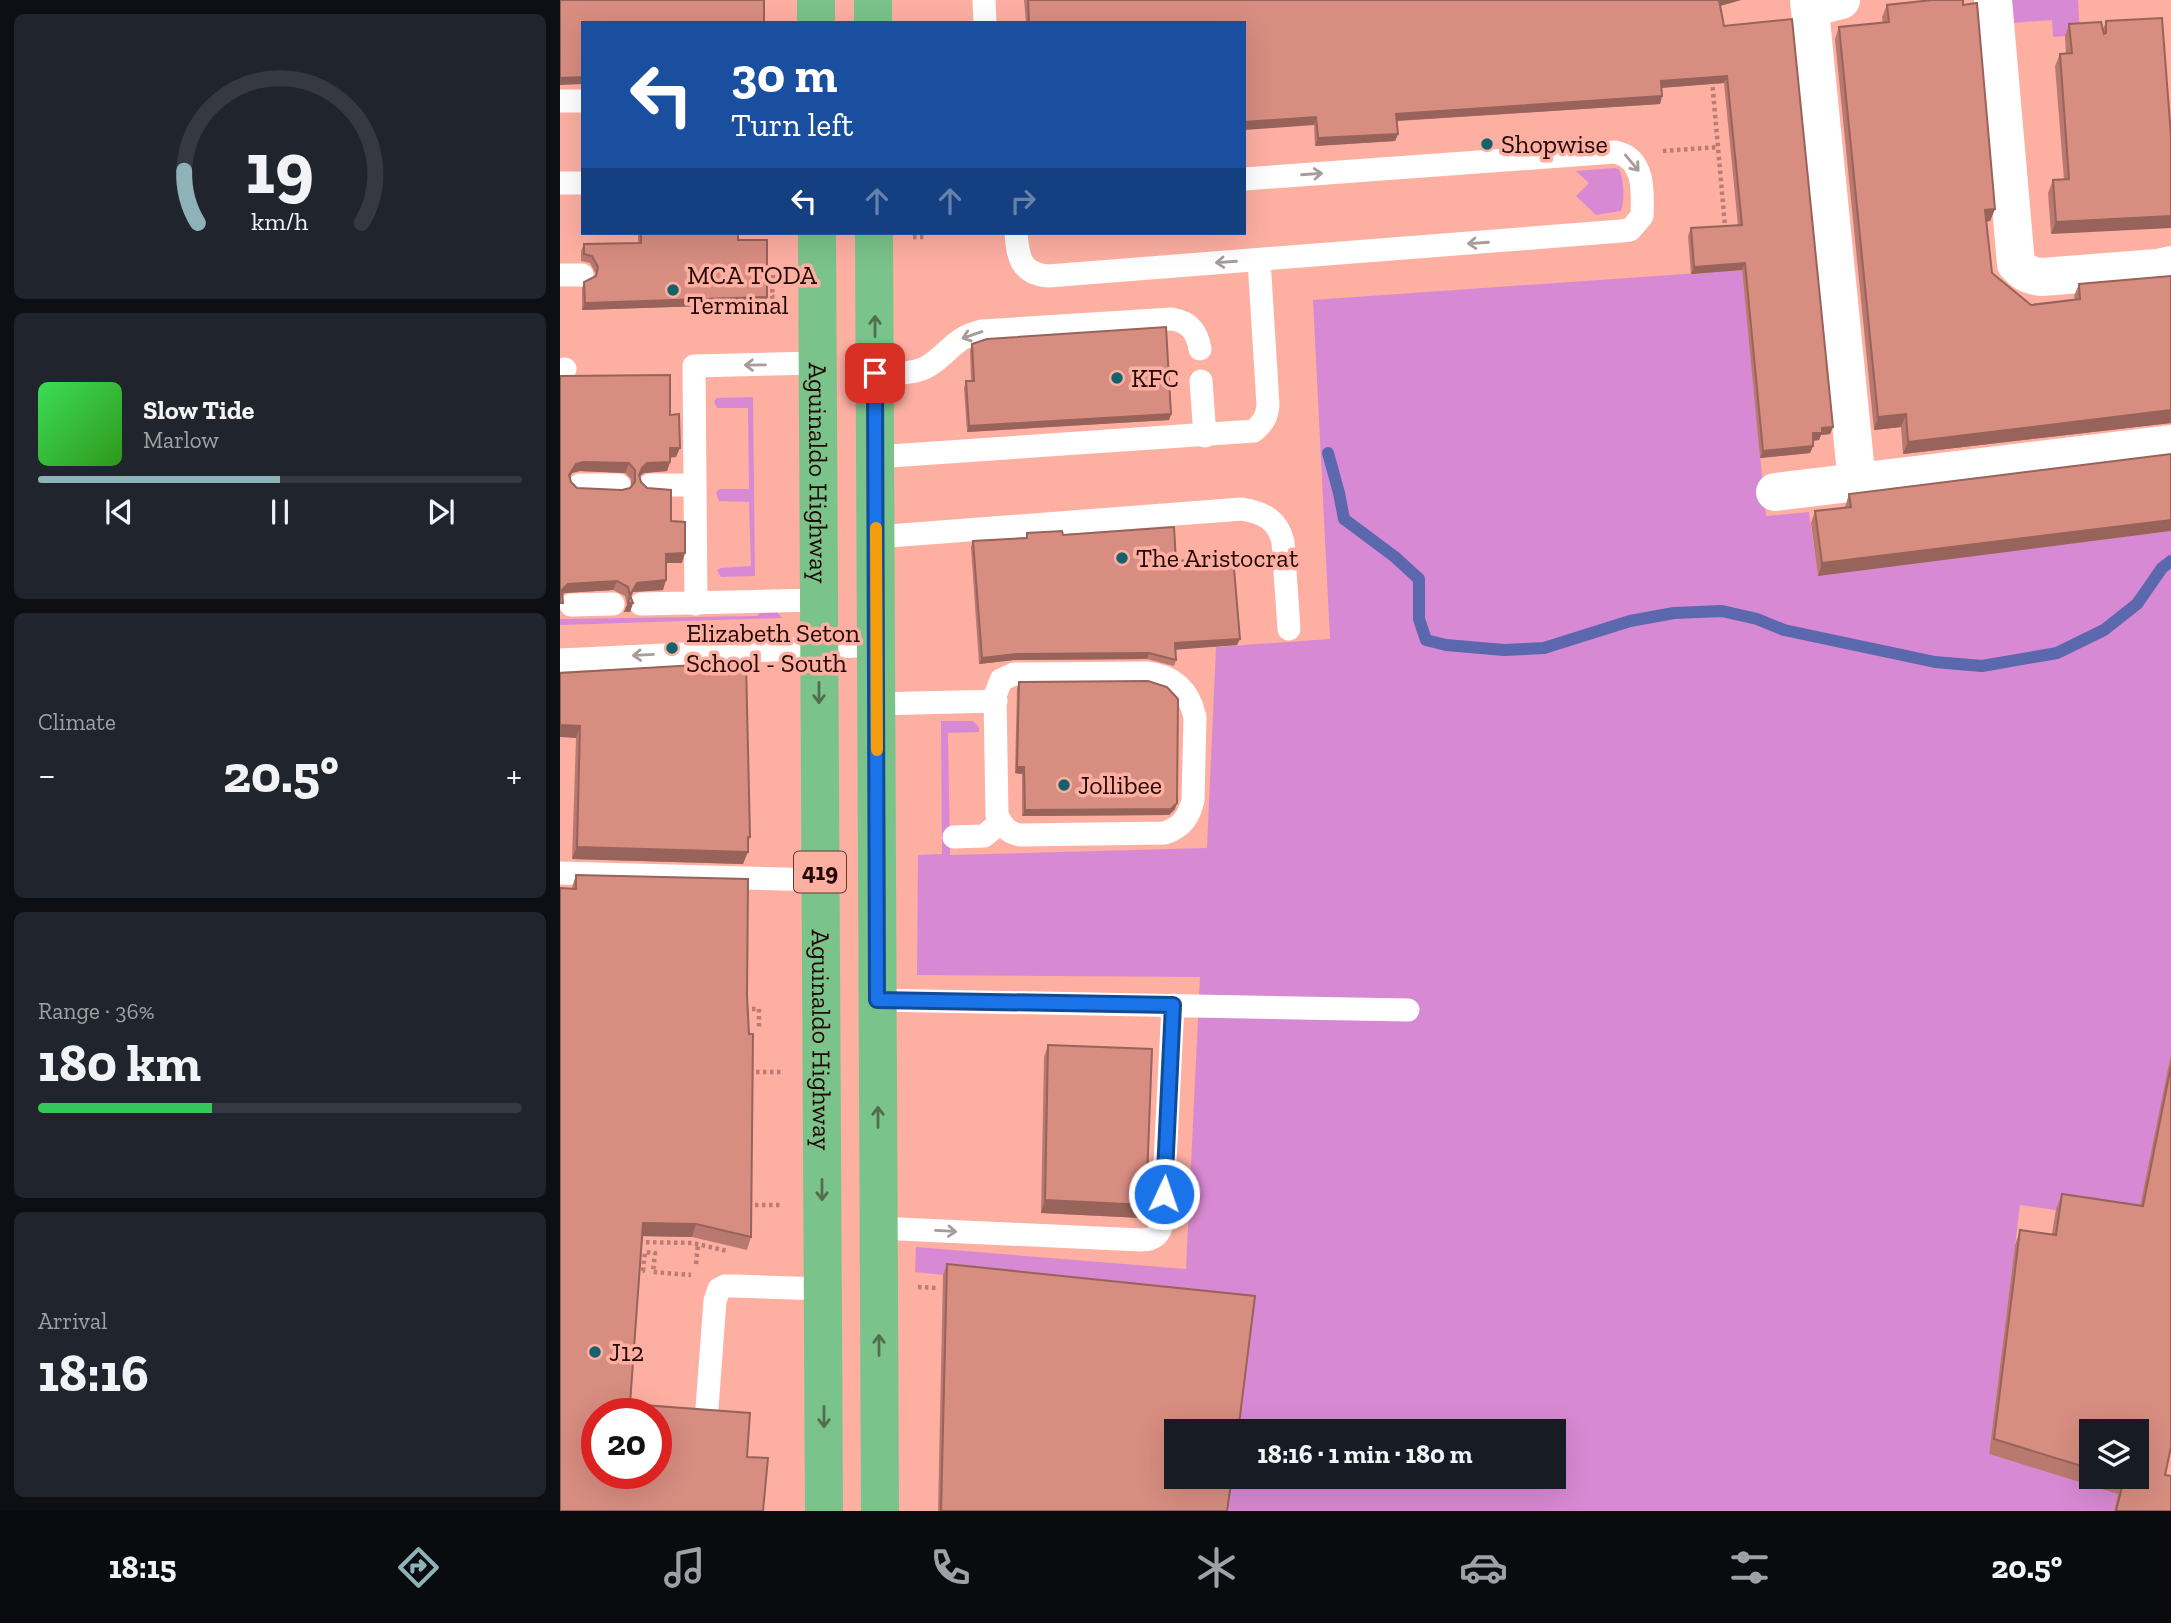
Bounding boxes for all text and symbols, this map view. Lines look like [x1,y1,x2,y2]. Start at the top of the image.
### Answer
text: 30 m [731,46,837,105]
icon: left [616,49,707,140]
text: Turn left [731,106,853,144]
text: 19 [246,124,314,212]
place label: Shopwise [1501,128,1608,160]
marker: Shopwise [1479,136,1495,152]
one-way arrow [1624,154,1640,172]
one-way arrow [1301,167,1323,180]
icon: left [785,182,823,220]
icon: ahead [858,182,896,220]
icon: ahead [931,182,969,220]
icon: right [1004,182,1042,220]
text: km/h [251,206,309,236]
one-way arrow [1467,237,1490,250]
one-way arrow [1216,256,1238,269]
place label: MCA TODA Terminal [687,259,818,321]
marker: MCA TODA Terminal [665,282,681,298]
one-way arrow [868,315,881,338]
one-way arrow [961,330,983,342]
pin [845,343,905,403]
icon: arrive [856,354,894,392]
one-way arrow [744,358,767,371]
street label: Aguinaldo Highway [802,362,835,584]
place label: KFC [1131,362,1179,394]
marker: KFC [1109,370,1125,386]
text: Slow Tide [143,394,254,426]
text: Marlow [143,426,219,454]
icon: previous [100,493,138,531]
icon: pause [261,493,299,531]
icon: next [422,493,460,531]
place label: The Aristocrat [1136,542,1299,574]
marker: The Aristocrat [1114,550,1130,566]
place label: Elizabeth Seton School - South [686,617,860,679]
marker: Elizabeth Seton School - South [664,640,680,656]
one-way arrow [632,649,655,662]
one-way arrow [812,681,826,704]
text: Climate [38,708,116,736]
text: 20.5° [223,743,339,805]
text: − [38,752,56,798]
text: + [506,752,522,798]
place label: Jollibee [1078,769,1162,801]
marker: Jollibee [1056,777,1072,793]
road number: 419 [794,852,846,892]
street label: Aguinaldo Highway [805,929,838,1151]
text: Range · 36% [38,997,155,1025]
text: 180 km [38,1032,201,1094]
one-way arrow [871,1106,885,1129]
position arrow [1127,1157,1201,1231]
one-way arrow [815,1178,829,1201]
one-way arrow [935,1225,957,1238]
text: Arrival [38,1307,107,1335]
one-way arrow [872,1334,886,1357]
place label: J12 [609,1336,644,1368]
text: 18:16 [38,1342,149,1404]
marker: J12 [587,1344,603,1360]
speed limit sign: 20 [581,1398,672,1489]
one-way arrow [817,1406,831,1429]
map controls [2079,1419,2149,1489]
button: layers [2079,1419,2149,1489]
text: 18:16 · 1 min · 180 m [1257,1438,1473,1470]
icon: directions [394,1543,443,1592]
icon: music [660,1543,709,1592]
icon: phone [926,1543,975,1592]
icon: climate [1192,1543,1241,1592]
icon: car [1459,1543,1508,1592]
icon: filters [1725,1543,1774,1592]
text: 18:15 [109,1548,176,1586]
text: 20.5° [1991,1548,2062,1586]

